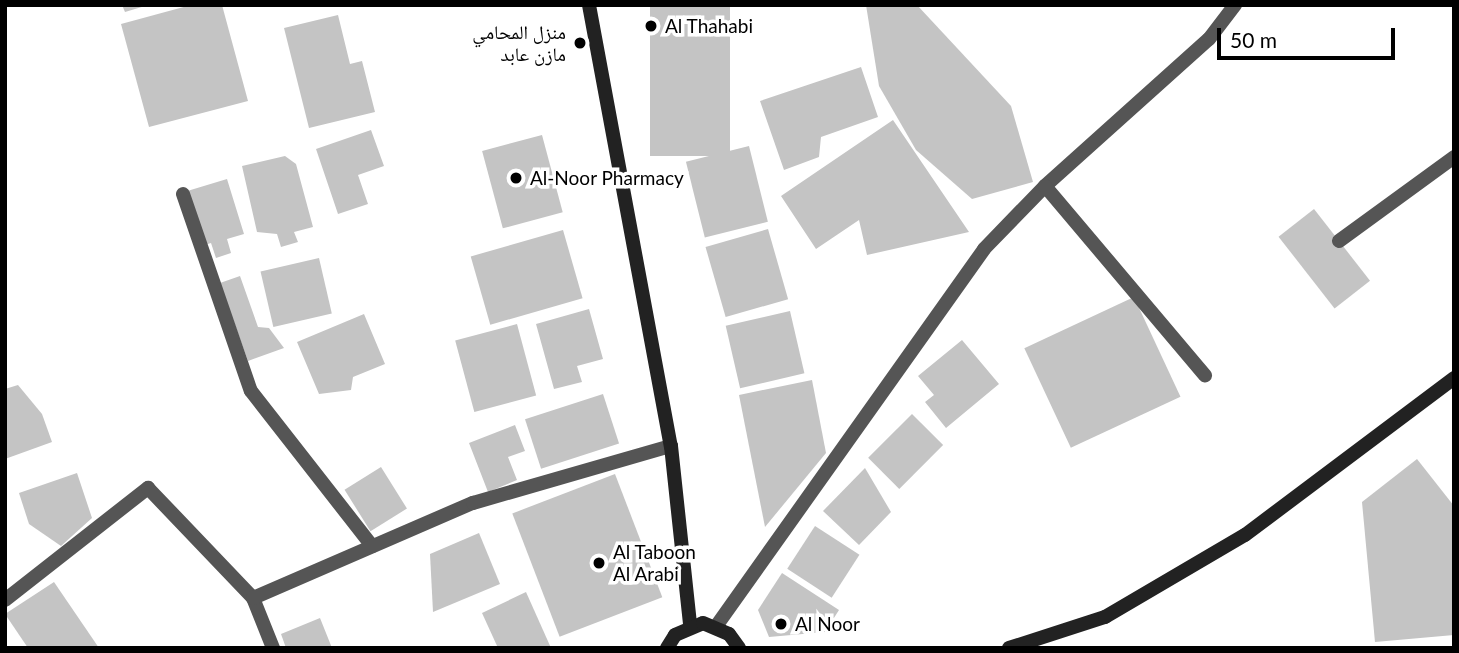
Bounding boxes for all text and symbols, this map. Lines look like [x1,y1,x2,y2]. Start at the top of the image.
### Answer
scale bar [1221,14,1400,58]
place label: Al Thahabi [665,15,754,37]
marker: Al Thahabi [643,18,659,34]
place label: منزل المحامي مازن عابد [472,21,566,65]
text: 50 m [1230,27,1277,52]
marker: منزل المحامي مازن عابد [572,35,588,51]
place label: Al-Noor Pharmacy [530,167,684,189]
marker: Al-Noor Pharmacy [508,170,524,186]
place label: Al Taboon Al Arabi [613,541,696,585]
marker: Al Taboon Al Arabi [591,555,607,571]
place label: Al Noor [795,613,860,635]
marker: Al Noor [773,616,789,632]

